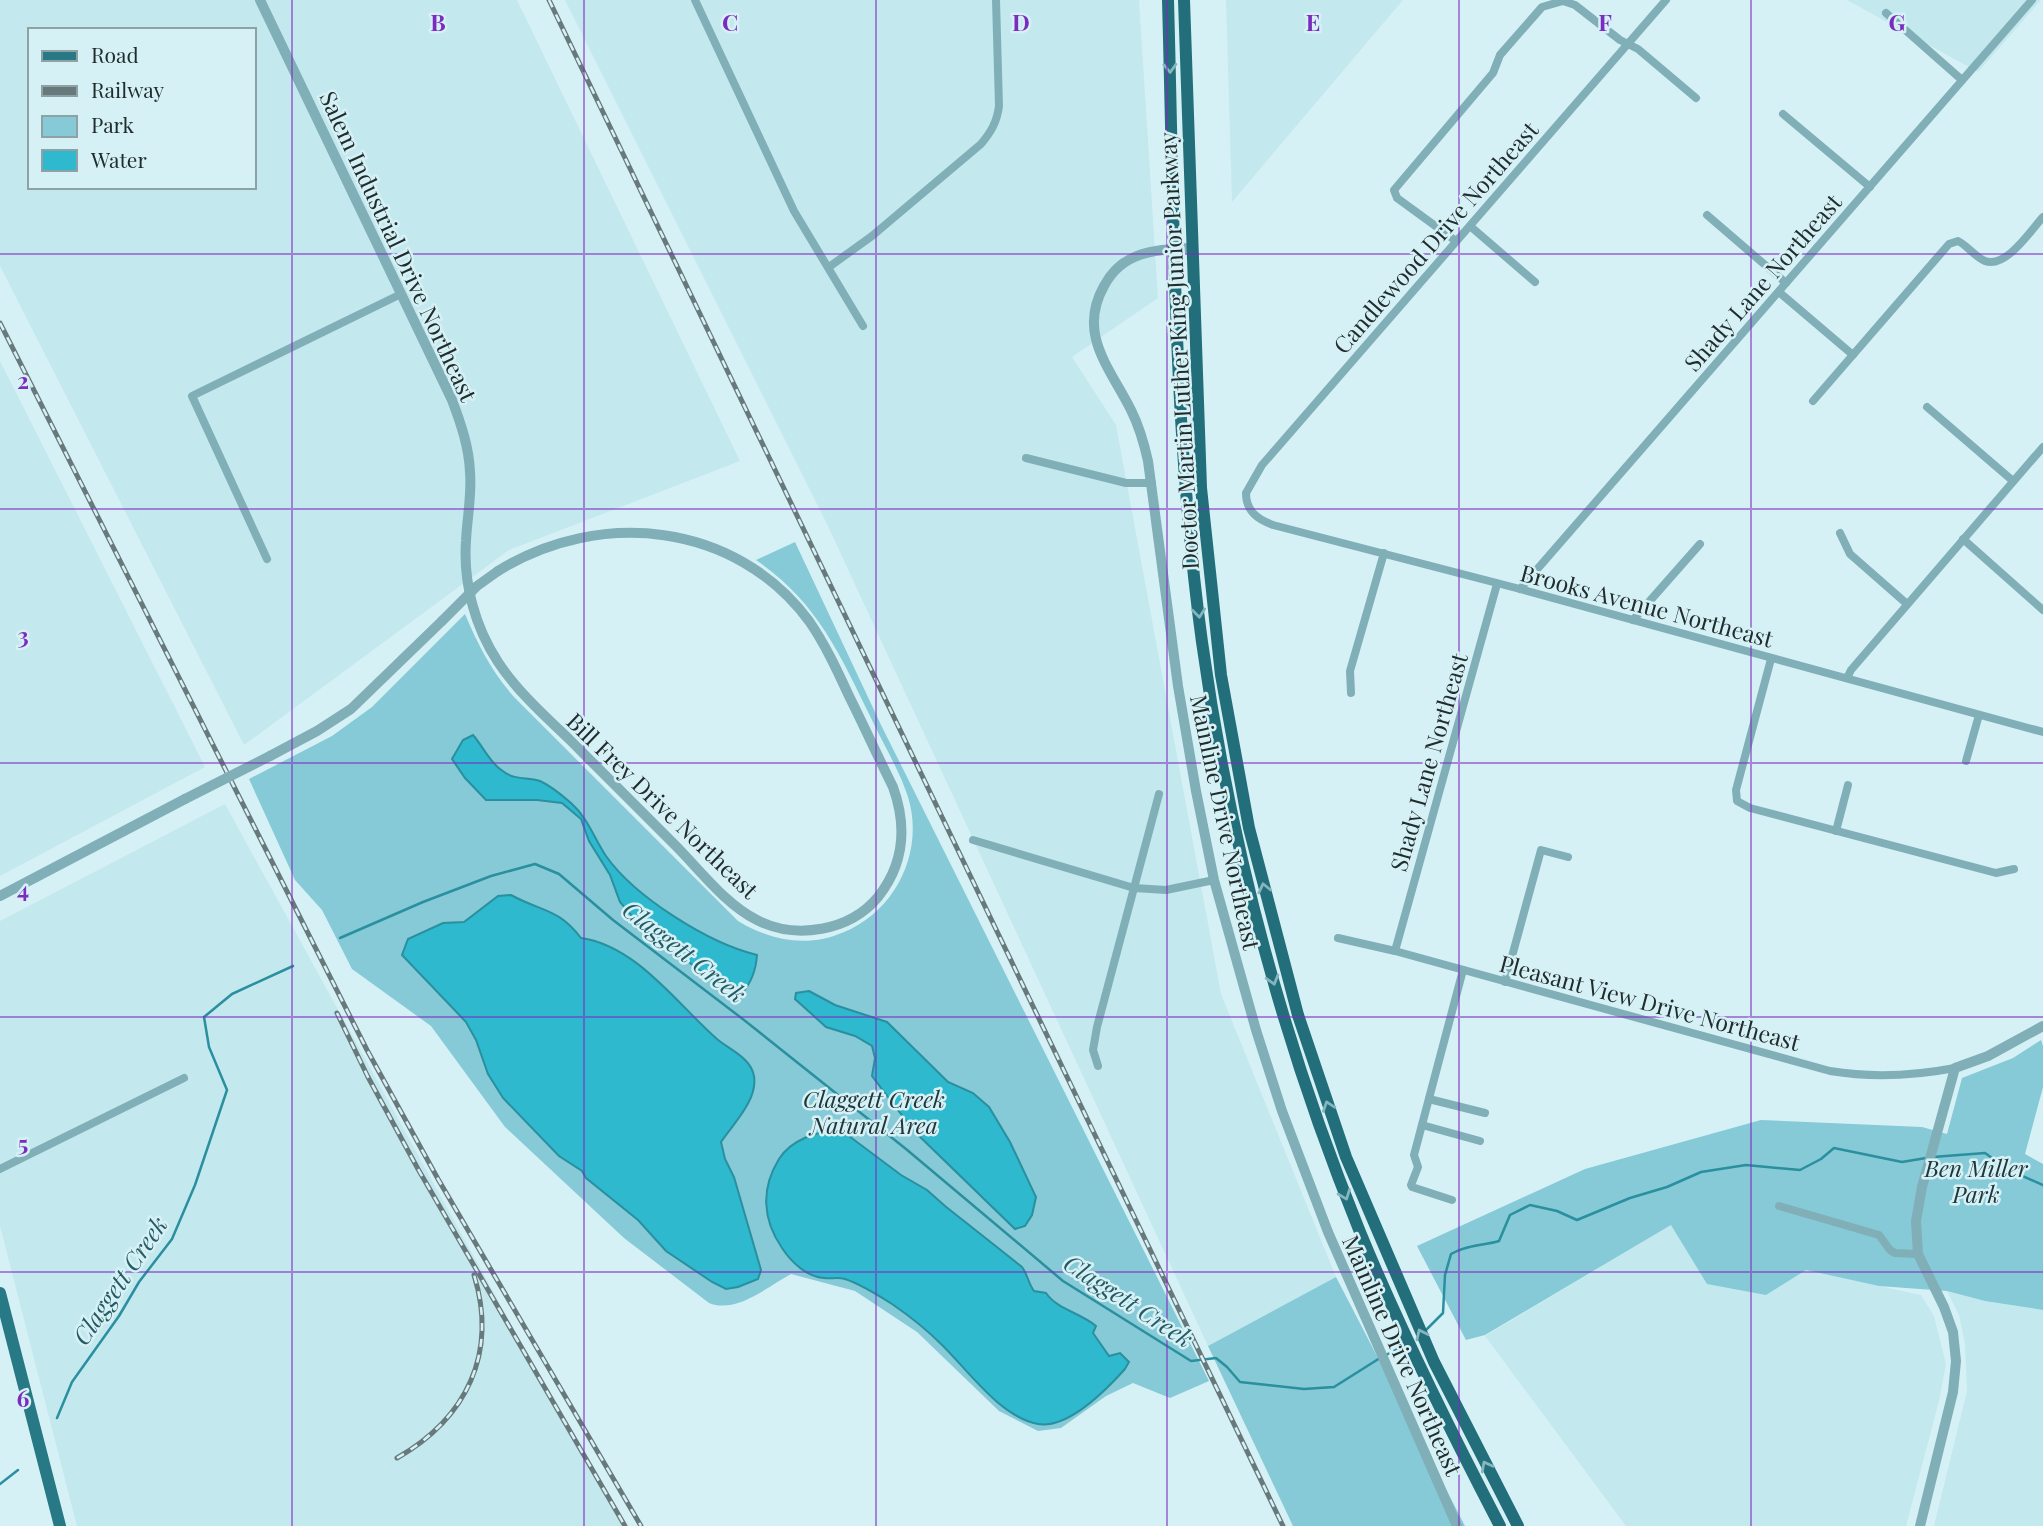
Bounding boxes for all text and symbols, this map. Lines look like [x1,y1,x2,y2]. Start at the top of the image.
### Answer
text: B [430,6,446,37]
text: C [722,6,738,37]
text: D [1012,6,1030,37]
text: E [1306,6,1320,37]
text: F [1598,6,1612,37]
text: G [1889,6,1906,37]
legend [28,28,256,189]
text: Road [91,40,139,68]
one-way arrow [1162,63,1178,74]
text: Railway [91,75,165,103]
street label: Salem Industrial Drive Northeast [313,86,485,407]
text: Park [91,110,135,138]
street label: Candlewood Drive Northeast [1326,114,1545,360]
street label: Doctor Martin Luther King Junior Parkway [1151,131,1205,571]
text: Water [90,145,147,173]
street label: Shady Lane Northeast [1676,186,1848,377]
text: 2 [17,364,29,395]
street label: Brooks Avenue Northeast [1517,556,1778,654]
one-way arrow [1191,607,1206,619]
text: 3 [17,619,29,650]
street label: Shady Lane Northeast [1382,649,1474,875]
street label: Mainline Drive Northeast [1184,692,1268,953]
street label: Bill Frey Drive Northeast [561,705,766,905]
text: 4 [17,873,29,904]
one-way arrow [1257,882,1272,894]
water label: Claggett Creek [617,893,753,1009]
street label: Pleasant View Drive Northeast [1496,947,1804,1057]
one-way arrow [1264,974,1279,986]
park label: Claggett Creek Natural Area [803,1083,945,1140]
one-way arrow [1322,1101,1336,1113]
text: 5 [18,1127,28,1158]
park label: Ben Miller Park [1923,1152,2029,1209]
one-way arrow [1337,1189,1351,1201]
water label: Claggett Creek [64,1210,174,1350]
street label: Mainline Drive Northeast [1336,1230,1470,1481]
water label: Claggett Creek [1058,1246,1200,1354]
one-way arrow [1415,1329,1429,1341]
text: 6 [17,1382,30,1413]
one-way arrow [1481,1460,1495,1473]

